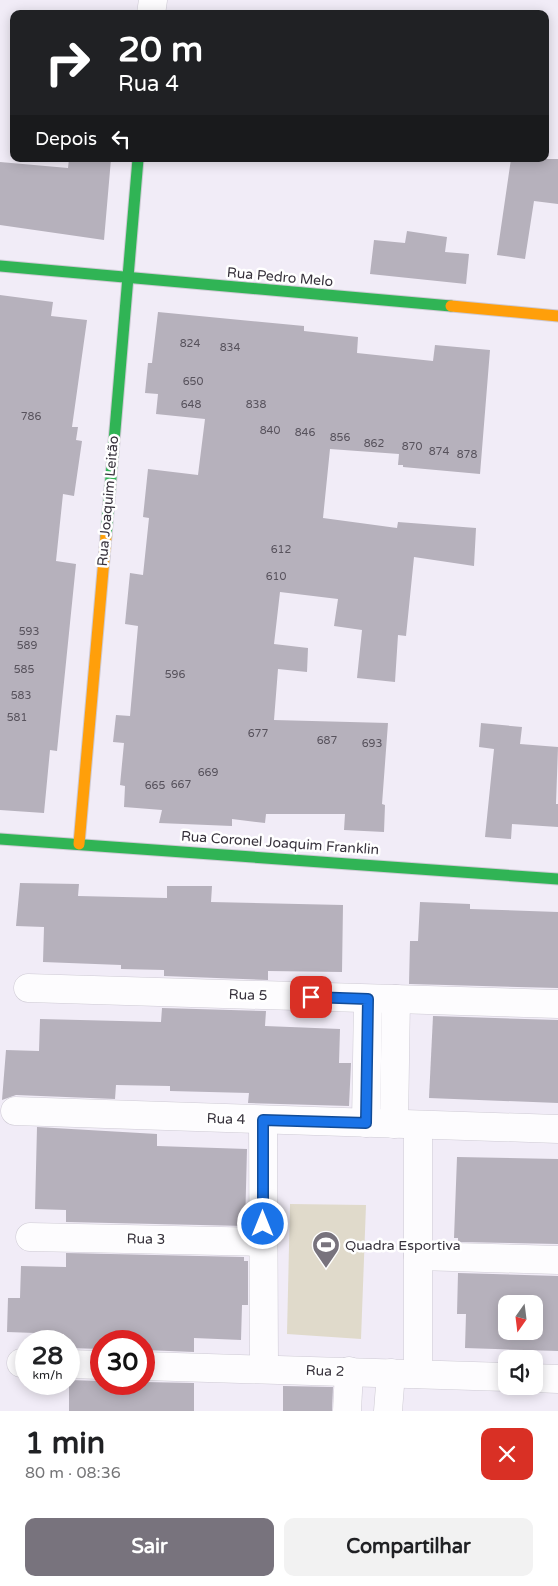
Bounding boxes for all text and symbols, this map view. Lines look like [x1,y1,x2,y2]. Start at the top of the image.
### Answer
text: 20 m [118,29,203,71]
icon: right [35,30,100,95]
text: Rua 4 [118,71,179,97]
icon: left [107,125,135,153]
text: Depois [35,128,97,150]
street label: Rua Pedro Melo [226,264,334,290]
house number: 824 [180,337,200,350]
house number: 834 [220,341,240,354]
house number: 650 [183,375,203,388]
house number: 648 [181,398,201,411]
house number: 838 [246,398,266,411]
house number: 786 [21,410,41,423]
house number: 840 [260,424,280,437]
house number: 846 [295,426,315,439]
house number: 856 [330,431,350,444]
street label: Rua Joaquim Leitão [94,435,122,567]
house number: 862 [364,437,384,450]
house number: 870 [402,440,422,453]
house number: 874 [429,445,449,458]
house number: 878 [457,448,477,461]
house number: 612 [271,543,291,556]
house number: 610 [266,570,286,583]
house number: 593 [19,625,39,638]
house number: 589 [17,639,37,652]
house number: 585 [14,663,34,676]
house number: 596 [165,668,185,681]
house number: 583 [11,689,31,702]
house number: 581 [7,711,27,724]
house number: 677 [248,727,268,740]
house number: 687 [317,734,337,747]
house number: 693 [362,737,382,750]
house number: 669 [198,766,218,779]
house number: 667 [171,778,191,791]
house number: 665 [145,779,165,792]
street label: Rua Coronel Joaquim Franklin [180,828,380,858]
pin [290,976,332,1018]
icon: arrive [297,983,325,1011]
street label: Rua 5 [228,986,268,1004]
street label: Rua 4 [206,1110,246,1128]
position arrow [236,1197,288,1249]
street label: Rua 3 [126,1230,166,1248]
sports icon: Quadra Esportiva [311,1230,341,1269]
place label: Quadra Esportiva [345,1237,461,1254]
north arrow [498,1295,542,1340]
map controls [498,1295,543,1395]
speed limit sign: 30 [90,1330,155,1395]
text: 28 [32,1341,63,1371]
button: sound [498,1350,543,1395]
street label: Rua 2 [305,1362,345,1380]
text: km/h [32,1368,63,1382]
text: 1 min [25,1425,105,1462]
button: close [481,1428,533,1480]
text: 80 m · 08:36 [25,1463,121,1483]
button: Sair [25,1518,274,1576]
button: Compartilhar [284,1518,533,1576]

